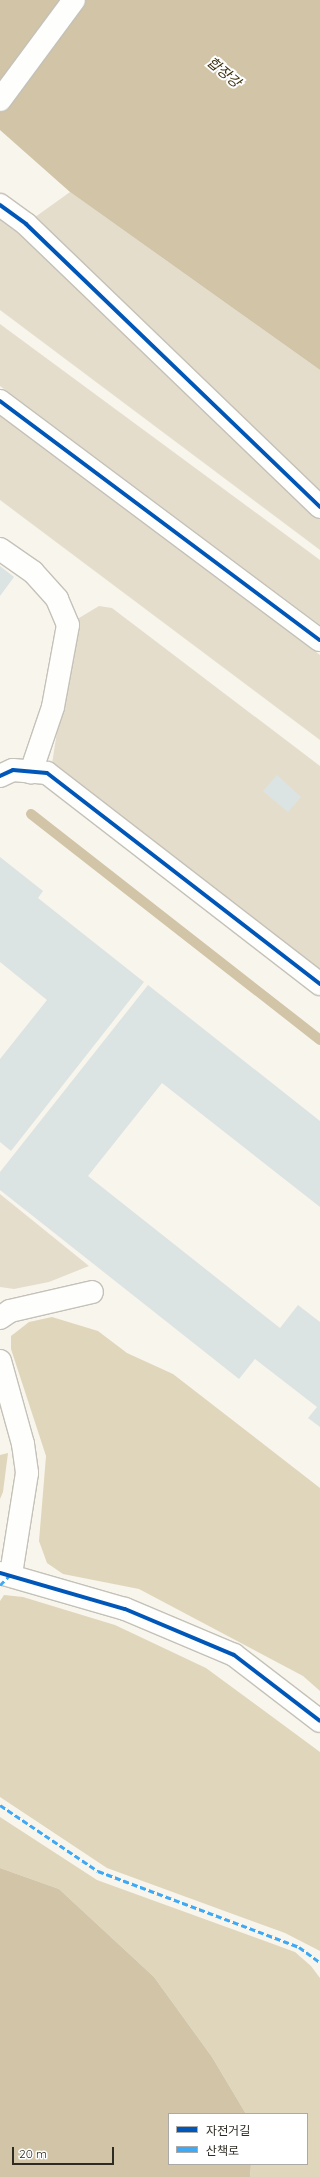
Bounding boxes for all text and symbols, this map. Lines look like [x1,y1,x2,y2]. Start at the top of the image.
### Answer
water label: 합장강 [204,53,244,91]
legend [168,2113,308,2165]
text: 자전거길 [206,2123,250,2138]
scale bar [14,2139,116,2165]
text: 산책로 [206,2143,239,2158]
text: 20 m [19,2146,47,2161]

